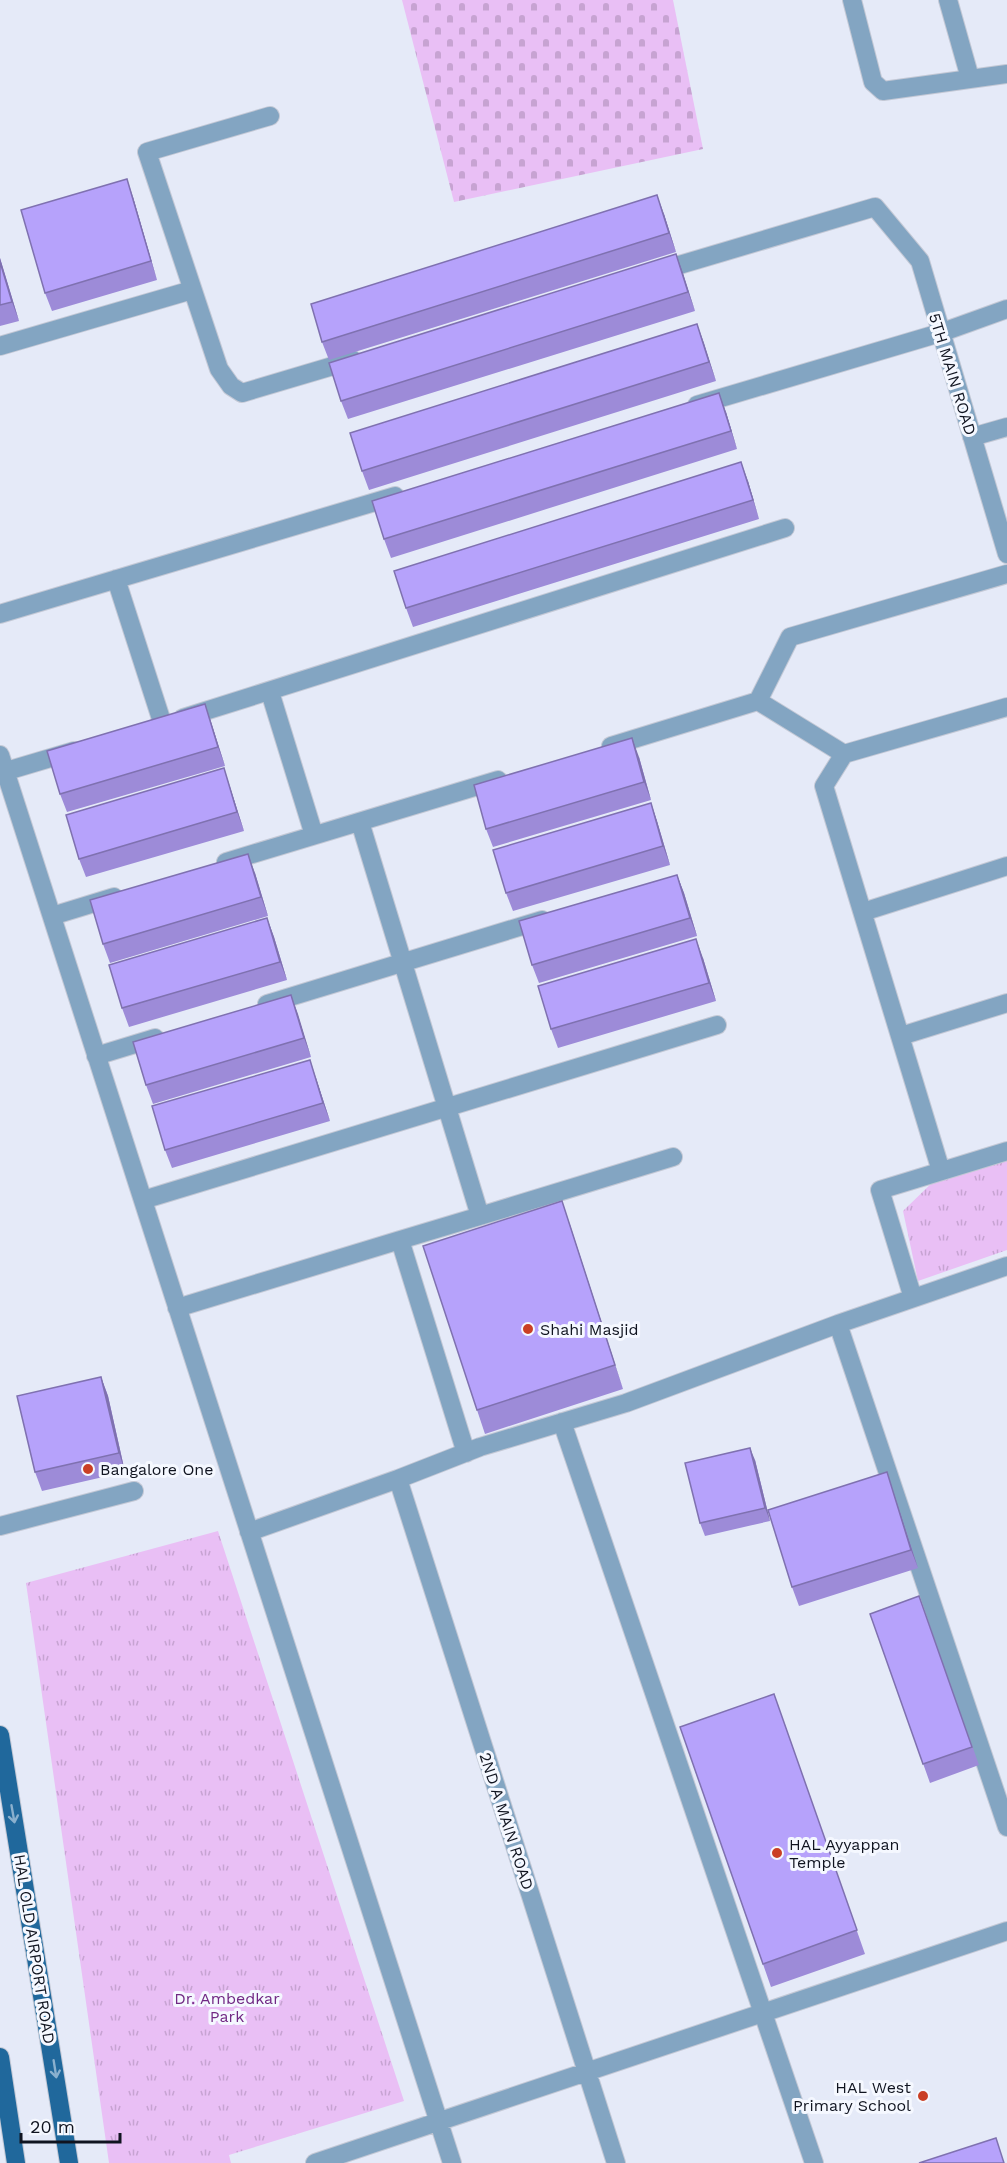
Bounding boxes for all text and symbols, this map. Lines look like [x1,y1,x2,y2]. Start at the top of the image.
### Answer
street label: 5TH MAIN ROAD [925,311,980,437]
place label: Shahi Masjid [540,1320,638,1339]
marker: Shahi Masjid [521,1322,535,1336]
place label: Bangalore One [100,1460,213,1479]
marker: Bangalore One [81,1462,95,1476]
street label: 2ND A MAIN ROAD [475,1750,538,1892]
one-way arrow [8,1804,19,1823]
place label: HAL Ayyappan Temple [789,1835,899,1872]
marker: HAL Ayyappan Temple [770,1846,784,1860]
street label: HAL OLD AIRPORT ROAD [10,1853,59,2045]
park label: Dr. Ambedkar Park [174,1989,280,2026]
one-way arrow [49,2058,60,2078]
place label: HAL West Primary School [793,2078,911,2115]
marker: HAL West Primary School [916,2089,930,2103]
scale bar [21,2106,120,2144]
text: 20 m [30,2116,75,2137]

